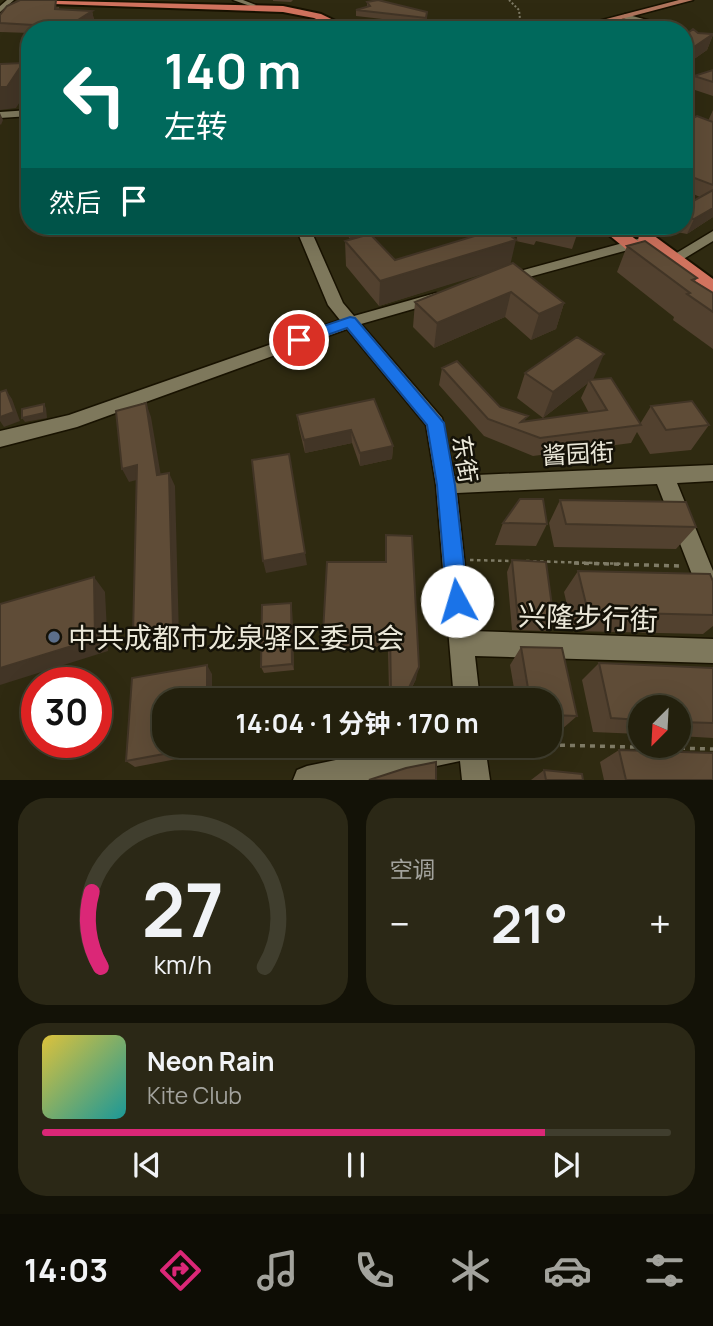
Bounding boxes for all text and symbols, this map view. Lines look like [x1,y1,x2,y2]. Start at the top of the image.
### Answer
text: 140 m [164,37,301,104]
icon: left [49,49,140,140]
text: 左转 [164,104,228,148]
icon: arrive [115,182,153,220]
text: 然后 [49,184,101,220]
pin [269,310,329,370]
icon: arrive [280,321,318,359]
street label: 东街 [446,433,486,485]
street label: 酱园街 [541,435,615,471]
position arrow [420,564,494,638]
street label: 兴隆步行街 [517,596,659,638]
place label: 中共成都市龙泉驿区委员会 [68,618,404,656]
marker: 中共成都市龙泉驿区委员会 [46,629,62,645]
speed limit sign: 30 [21,667,112,758]
north arrow [628,695,691,758]
map controls [628,695,691,758]
text: 14:04 · 1 分钟 · 170 m [235,705,479,741]
text: 空调 [390,853,436,885]
text: 27 [142,860,224,960]
text: 21° [491,888,568,959]
text: − [390,897,410,949]
text: + [649,897,671,949]
text: km/h [154,947,212,982]
text: Neon Rain [147,1043,275,1079]
text: Kite Club [147,1079,242,1111]
icon: previous [128,1146,166,1184]
icon: pause [337,1146,375,1184]
icon: next [547,1146,585,1184]
icon: directions [156,1246,205,1295]
icon: music [253,1246,302,1295]
icon: phone [350,1246,399,1295]
icon: climate [446,1246,495,1295]
icon: car [543,1246,592,1295]
icon: filters [640,1246,689,1295]
text: 14:03 [24,1248,108,1292]

